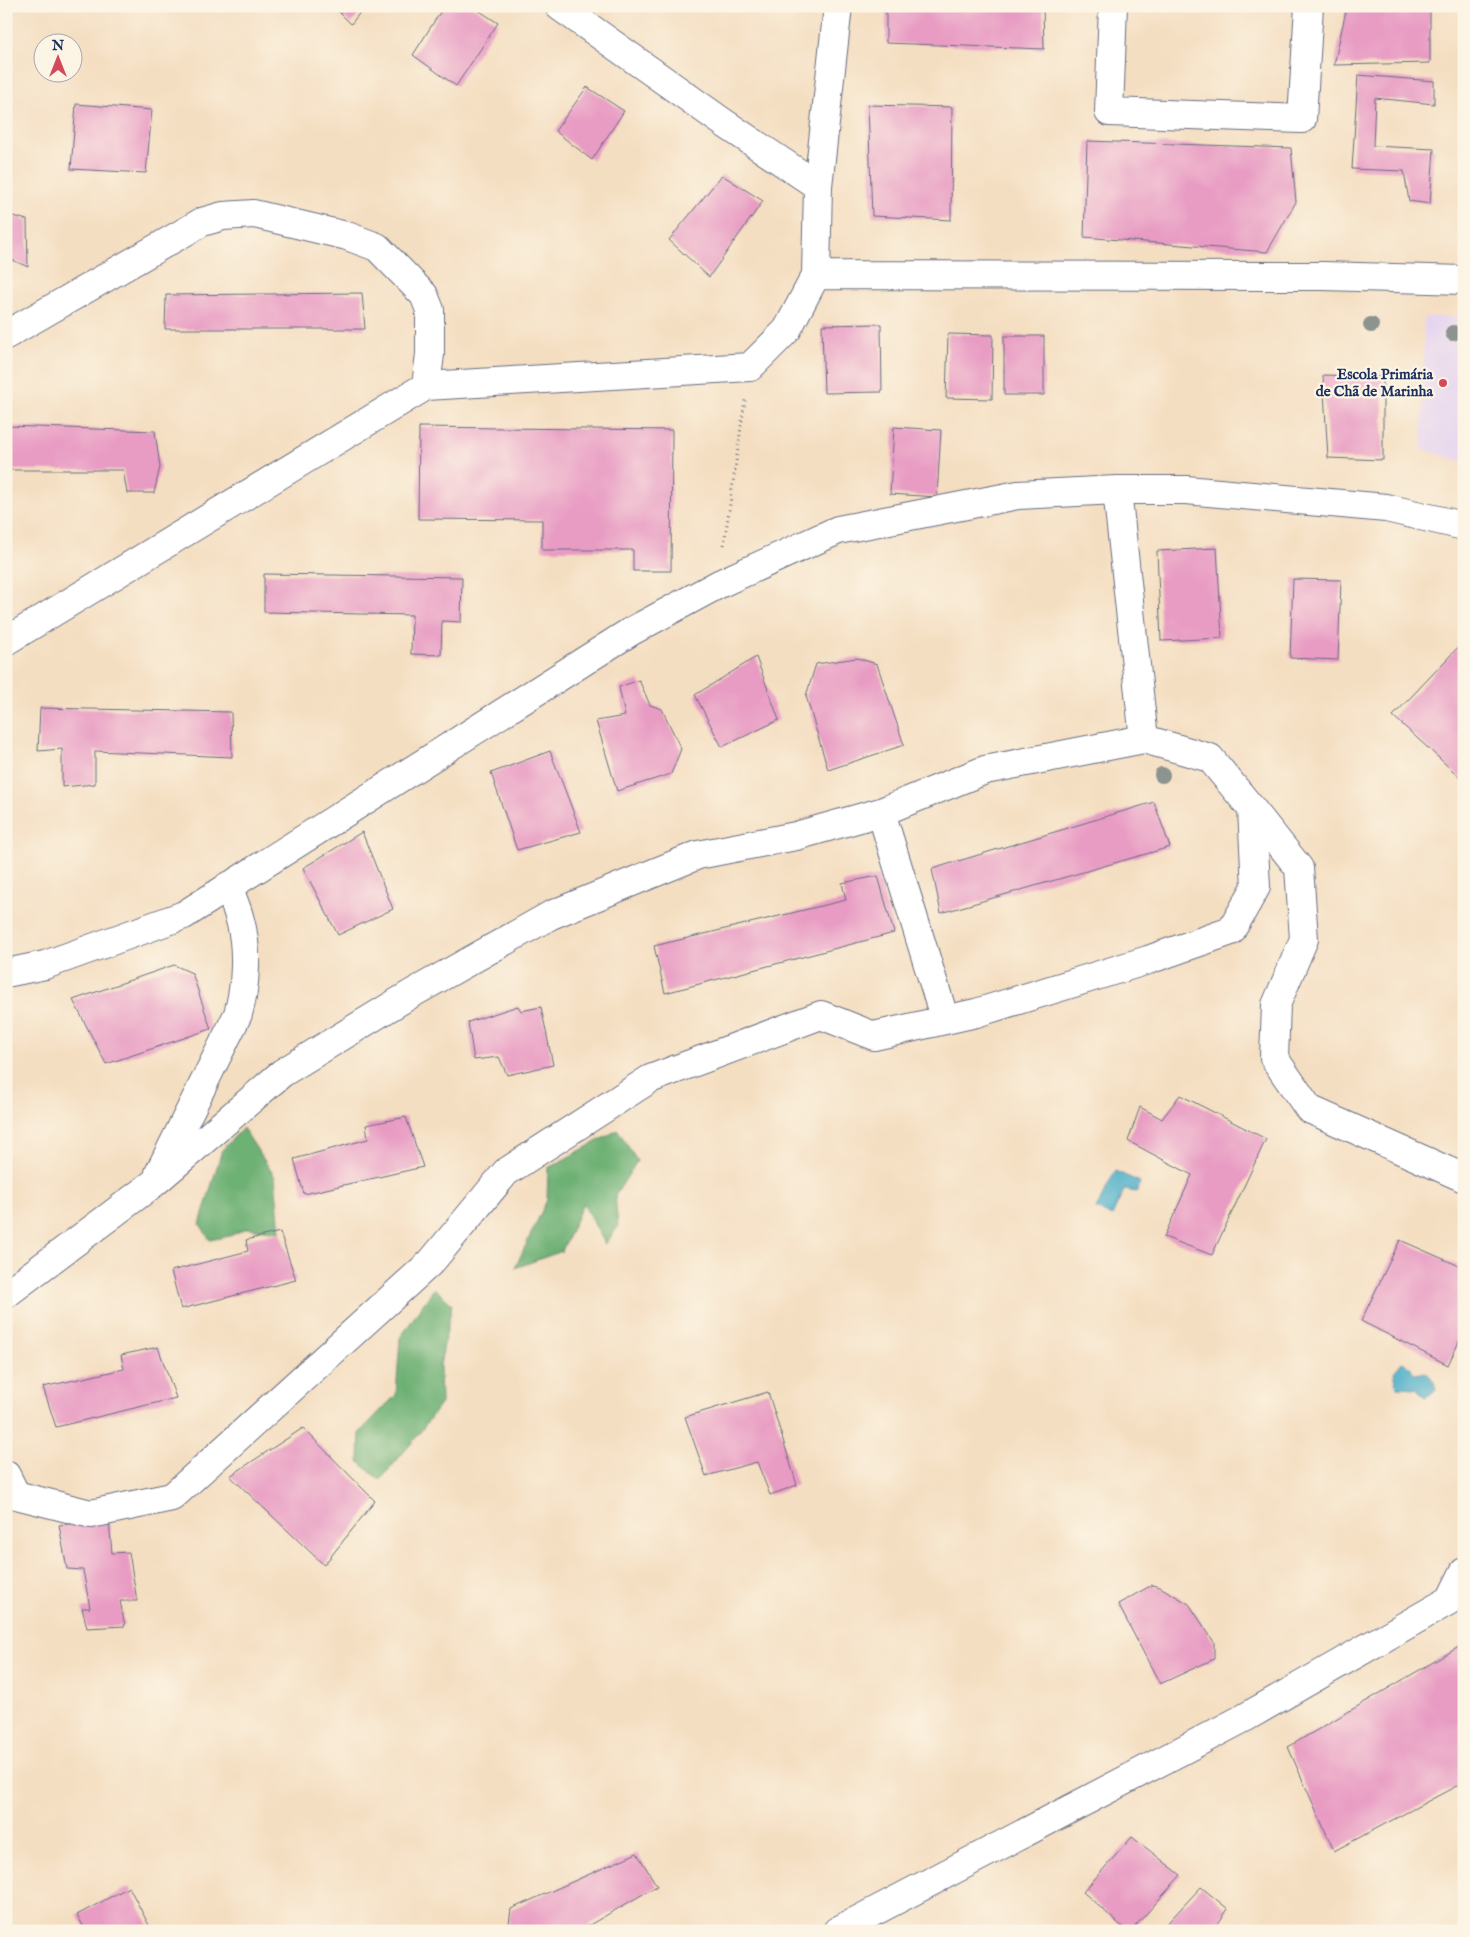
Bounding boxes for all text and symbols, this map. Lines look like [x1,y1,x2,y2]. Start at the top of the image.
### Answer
north arrow [32,32,82,82]
text: N [51,37,64,55]
place label: Escola Primária de Chã de Marinha [1316,365,1434,401]
marker: Escola Primária de Chã de Marinha [1437,377,1449,389]

